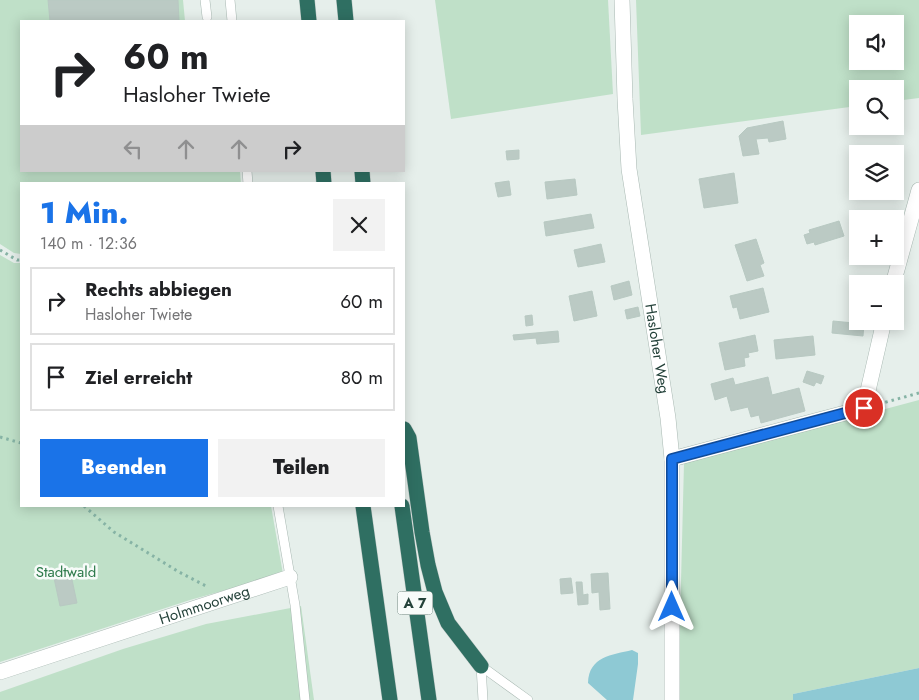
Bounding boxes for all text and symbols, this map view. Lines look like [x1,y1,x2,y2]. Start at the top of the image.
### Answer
map controls [849,15,904,330]
button: sound [849,15,904,70]
text: 60 m [123,32,209,82]
icon: right [40,40,105,105]
text: Hasloher Twiete [123,78,270,110]
button: search [849,80,904,135]
icon: left [119,135,147,163]
icon: ahead [172,135,200,163]
icon: ahead [225,135,253,163]
icon: right [278,135,306,163]
button: layers [849,145,904,200]
text: 1 Min. [40,191,128,234]
button: close [333,199,385,251]
button: + [849,210,904,265]
text: 140 m · 12:36 [40,232,137,255]
button: − [849,275,904,330]
text: Rechts abbiegen [85,276,232,303]
icon: right [42,287,70,315]
text: 60 m [340,288,383,315]
street label: Hasloher Weg [639,302,675,395]
text: Hasloher Twiete [85,303,192,326]
icon: arrive [42,363,70,391]
text: Ziel erreicht [85,364,192,391]
text: 80 m [341,364,383,391]
pin [843,387,885,429]
icon: arrive [850,394,878,422]
button: Beenden [40,439,208,497]
button: Teilen [218,439,385,497]
park label: Stadtwald [36,561,96,583]
street label: Holmmoorweg [156,580,252,630]
position arrow [645,580,697,632]
road number: A 7 [398,592,432,614]

